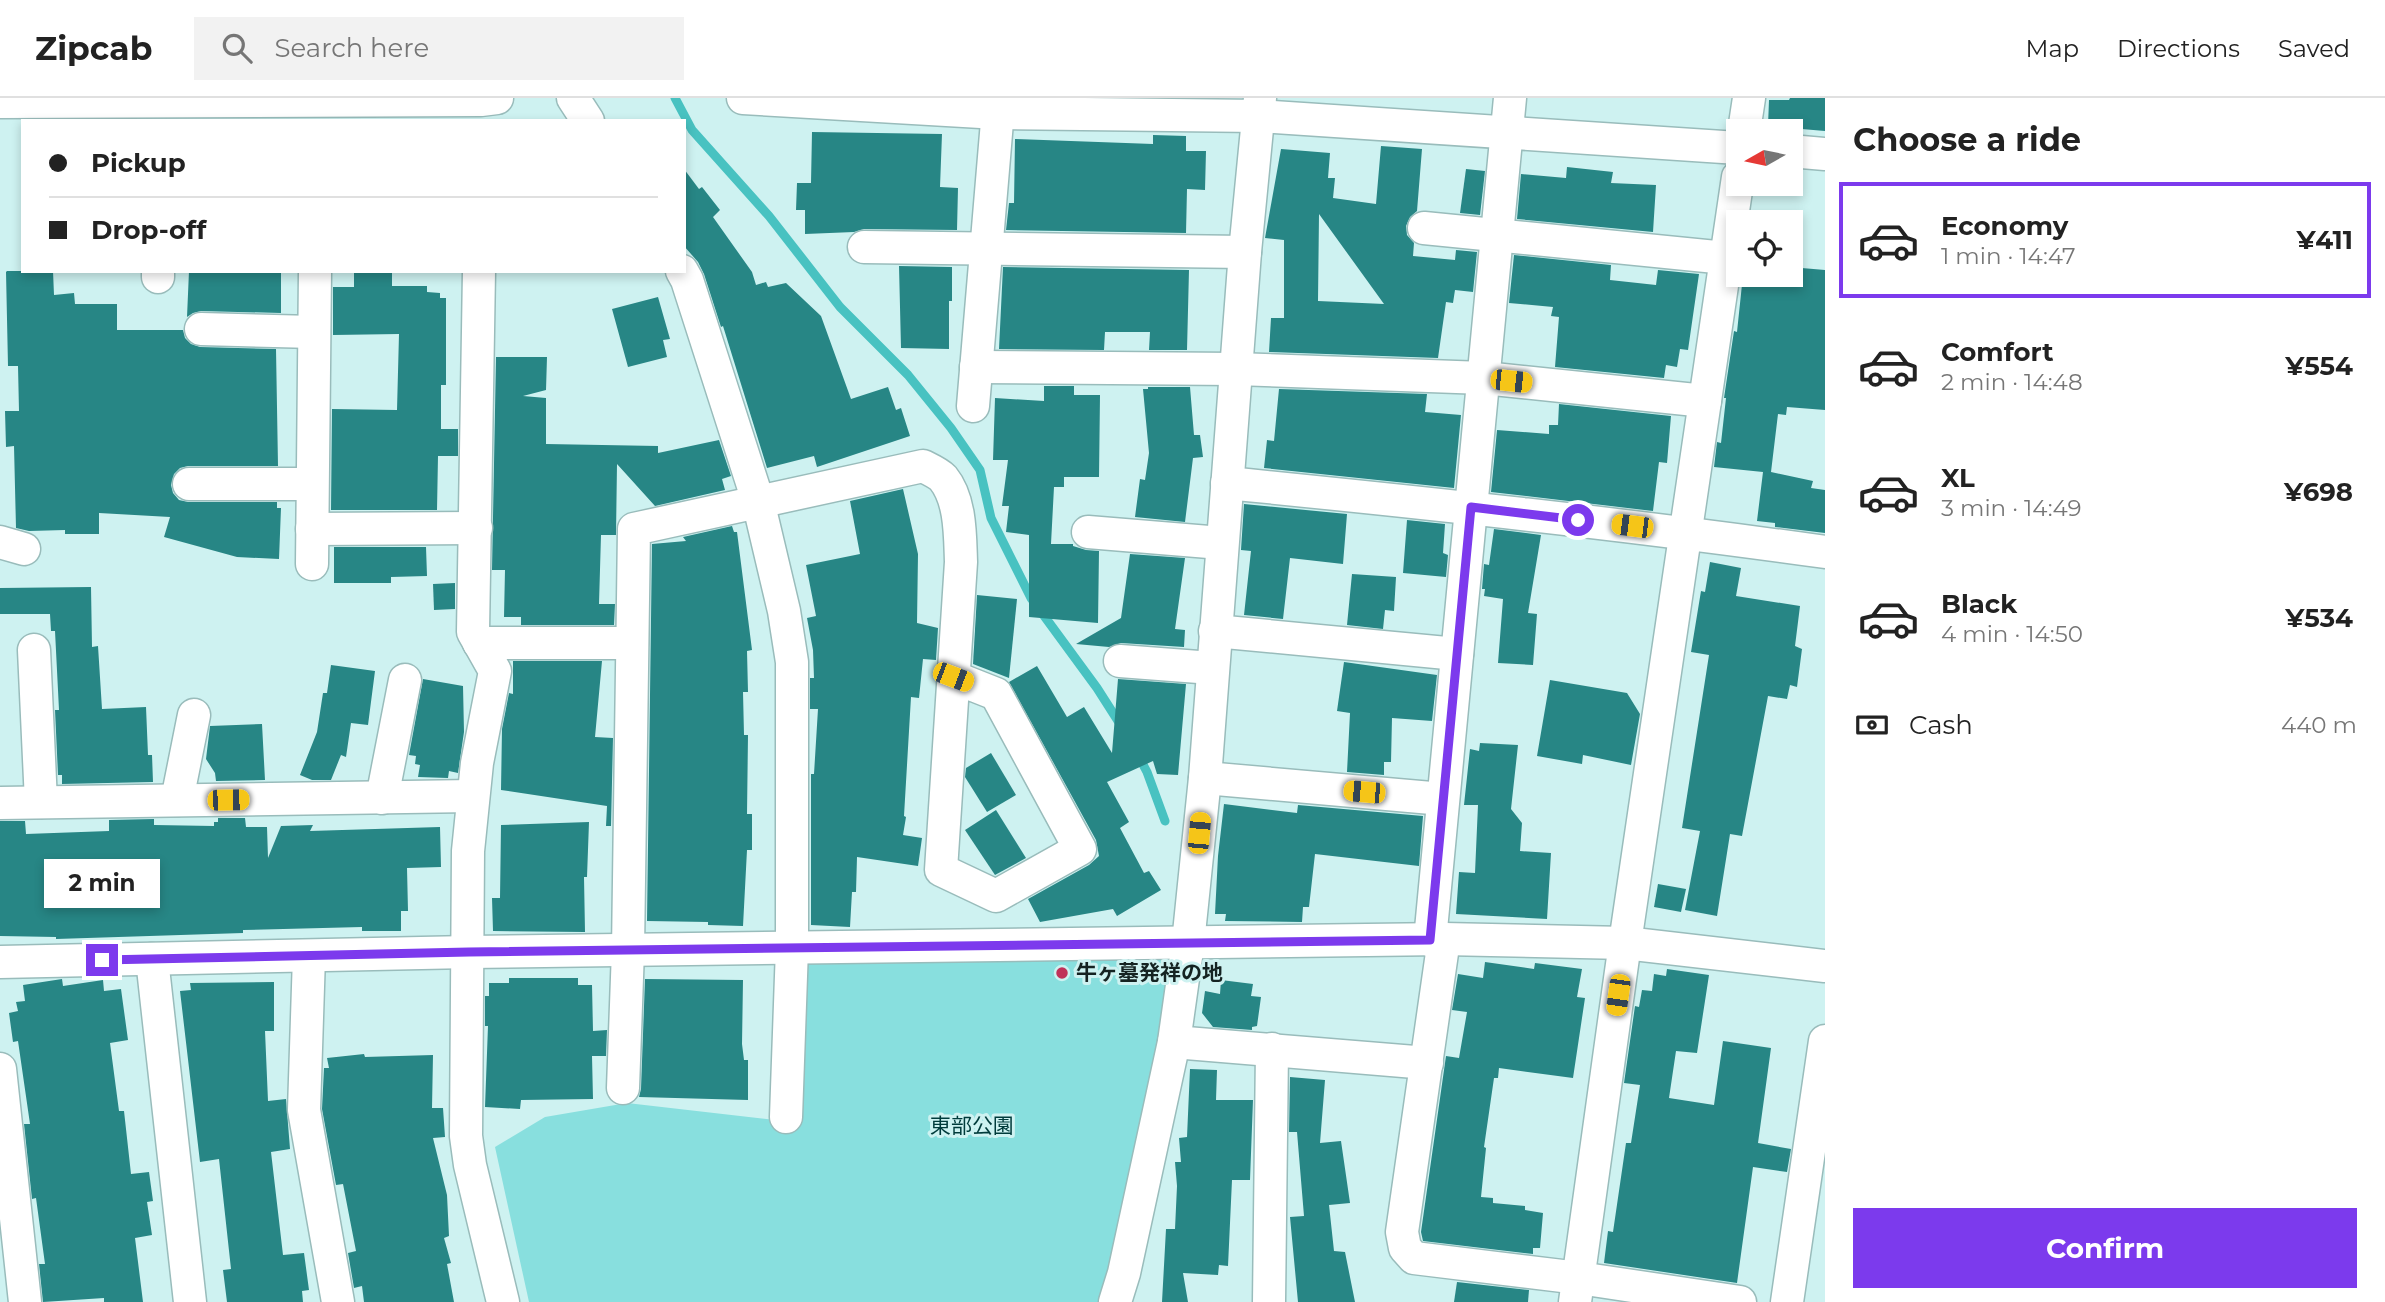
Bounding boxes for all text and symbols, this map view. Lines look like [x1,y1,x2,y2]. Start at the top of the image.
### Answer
search box [194,17,684,80]
text: Zipcab [35,28,152,68]
icon: search [218,29,256,67]
text: Search here [274,32,429,64]
text: Map [2026,34,2079,63]
text: Directions [2117,34,2240,63]
text: Saved [2278,34,2350,63]
north arrow [1726,119,1802,196]
map controls [1726,119,1803,287]
text: Choose a ride [1853,120,2081,159]
text: Pickup [91,147,186,179]
icon: car [1857,209,1920,272]
button: locate [1726,210,1803,287]
text: Economy [1941,210,2068,242]
text: Drop-off [91,214,206,246]
text: ¥411 [2296,224,2353,256]
text: 1 min · 14:47 [1941,242,2075,270]
icon: car [1857,335,1920,398]
text: Comfort [1941,336,2053,368]
text: ¥554 [2285,350,2353,382]
car [1490,368,1533,394]
text: 2 min · 14:48 [1941,368,2083,396]
icon: car [1857,461,1920,524]
text: XL [1941,462,1975,494]
text: ¥698 [2284,476,2353,508]
text: 3 min · 14:49 [1941,494,2082,522]
route start [1562,504,1594,536]
car [1610,513,1655,539]
icon: car [1857,587,1920,650]
text: Black [1941,588,2017,620]
text: ¥534 [2285,602,2353,634]
text: 4 min · 14:50 [1941,620,2083,648]
car [930,660,977,694]
icon: cash [1853,706,1891,744]
text: Cash [1909,709,1973,741]
text: 440 m [2281,711,2357,739]
car [1343,780,1386,804]
car [207,789,250,811]
car [1187,811,1212,855]
callout: 2 min [44,858,160,908]
text: 2 min [68,869,136,897]
route end [86,944,118,976]
place label: 牛ヶ墓発祥の地 [1076,960,1223,985]
marker: 牛ヶ墓発祥の地 [1054,965,1070,981]
car [1605,973,1632,1017]
park label: 東部公園 [930,1113,1014,1138]
button: Confirm [1853,1208,2357,1288]

